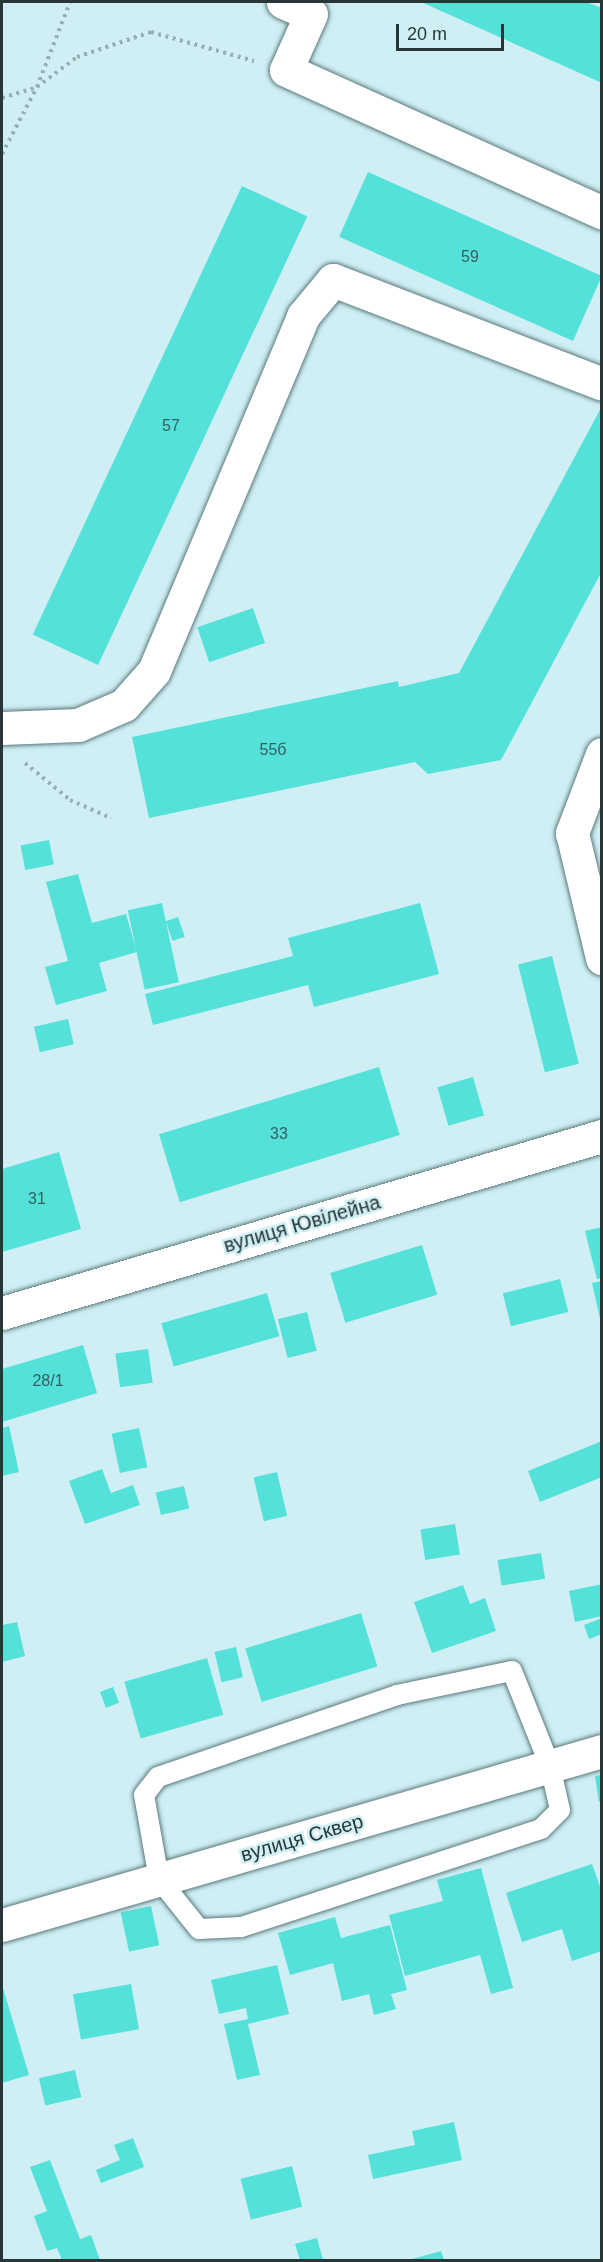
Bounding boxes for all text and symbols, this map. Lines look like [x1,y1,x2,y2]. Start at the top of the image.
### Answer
scale bar [399,12,507,50]
text: 20 m [407,24,447,44]
house number: 59 [461,247,479,267]
house number: 57 [162,416,180,436]
house number: 55б [260,740,286,760]
house number: 33 [270,1124,288,1144]
house number: 31 [28,1189,46,1209]
street label: вулиця Ювілейна [221,1190,383,1258]
house number: 28/1 [32,1371,64,1391]
street label: вулиця Сквер [238,1809,366,1867]

